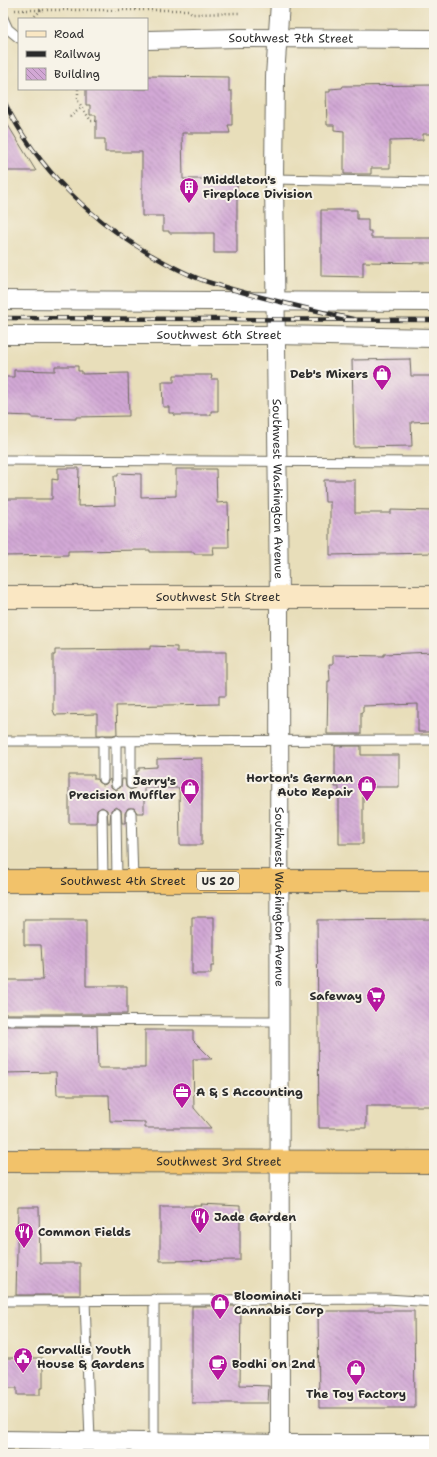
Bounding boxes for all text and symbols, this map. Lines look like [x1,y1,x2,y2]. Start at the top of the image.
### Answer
legend [18,18,148,90]
text: Road [54,26,85,42]
street label: Southwest 7th Street [228,30,354,47]
text: Railway [54,46,101,62]
text: Building [54,66,100,82]
place label: Middleton's Fireplace Division [203,172,313,202]
building icon: Middleton's Fireplace Division [178,176,200,204]
street label: Southwest 6th Street [156,327,282,343]
shop icon: Deb's Mixers [371,363,393,391]
place label: Deb's Mixers [290,366,368,382]
street label: Southwest Washington Avenue [269,399,287,579]
street label: Southwest 5th Street [156,589,280,605]
place label: Horton's German Auto Repair [246,770,354,800]
place label: Jerry's Precision Muffler [69,773,177,803]
shop icon: Horton's German Auto Repair [356,774,378,802]
shop icon: Jerry's Precision Muffler [179,777,201,805]
street label: Southwest Washington Avenue [271,807,287,987]
road number: US 20 [197,872,239,890]
street label: Southwest 4th Street [60,873,186,889]
supermarket icon: Safeway [365,985,387,1013]
place label: Safeway [309,988,362,1004]
office icon: A & S Accounting [171,1081,193,1109]
place label: A & S Accounting [196,1084,303,1100]
street label: Southwest 3rd Street [156,1153,282,1170]
restaurant icon: Jade Garden [189,1206,211,1234]
place label: Jade Garden [214,1209,296,1225]
restaurant icon: Common Fields [13,1221,35,1249]
place label: Common Fields [38,1224,131,1240]
place label: Bloominati Cannabis Corp [234,1288,324,1318]
shop icon: Bloominati Cannabis Corp [209,1292,231,1320]
place label: Corvallis Youth House & Gardens [37,1342,144,1372]
public building icon: Corvallis Youth House & Gardens [12,1346,34,1374]
cafe icon: Bodhi on 2nd [207,1353,229,1381]
place label: Bodhi on 2nd [232,1356,316,1372]
shop icon: The Toy Factory [345,1358,367,1386]
place label: The Toy Factory [306,1386,406,1402]

